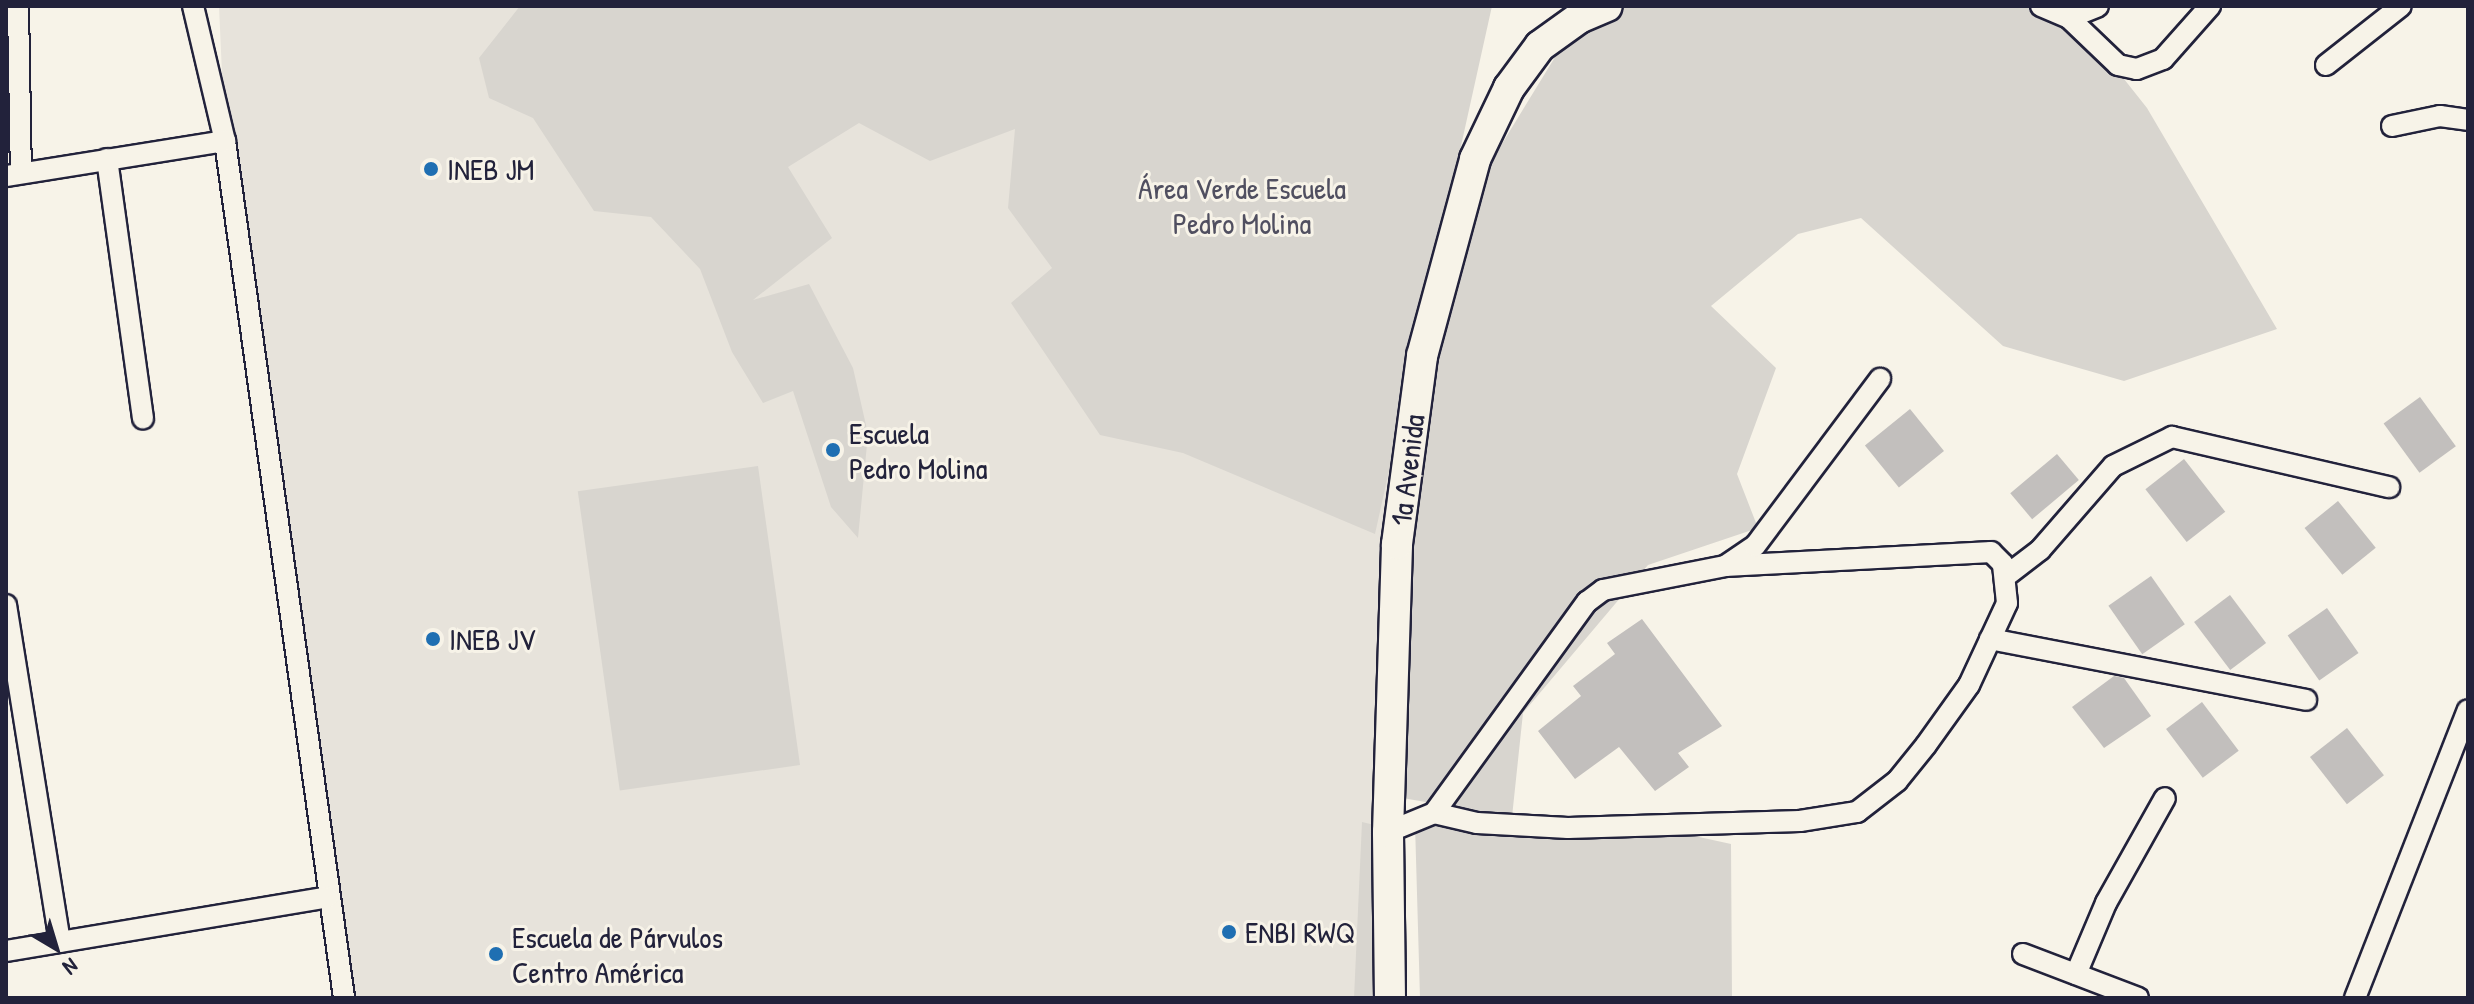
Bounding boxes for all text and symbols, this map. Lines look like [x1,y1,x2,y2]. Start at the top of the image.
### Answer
place label: INEB JM [447,151,534,187]
marker: INEB JM [422,160,440,178]
park label: Área Verde Escuela Pedro Molina [1138,170,1346,240]
street label: 1a Avenida [1382,412,1432,528]
place label: Escuela Pedro Molina [849,415,988,486]
marker: Escuela Pedro Molina [824,441,842,459]
place label: INEB JV [449,621,535,657]
marker: INEB JV [424,630,442,648]
north arrow [16,908,96,988]
place label: ENBI RWQ [1245,914,1355,950]
place label: Escuela de Párvulos Centro América [512,919,723,990]
marker: ENBI RWQ [1220,923,1238,941]
marker: Escuela de Párvulos Centro América [487,945,505,963]
text: N [57,951,85,982]

